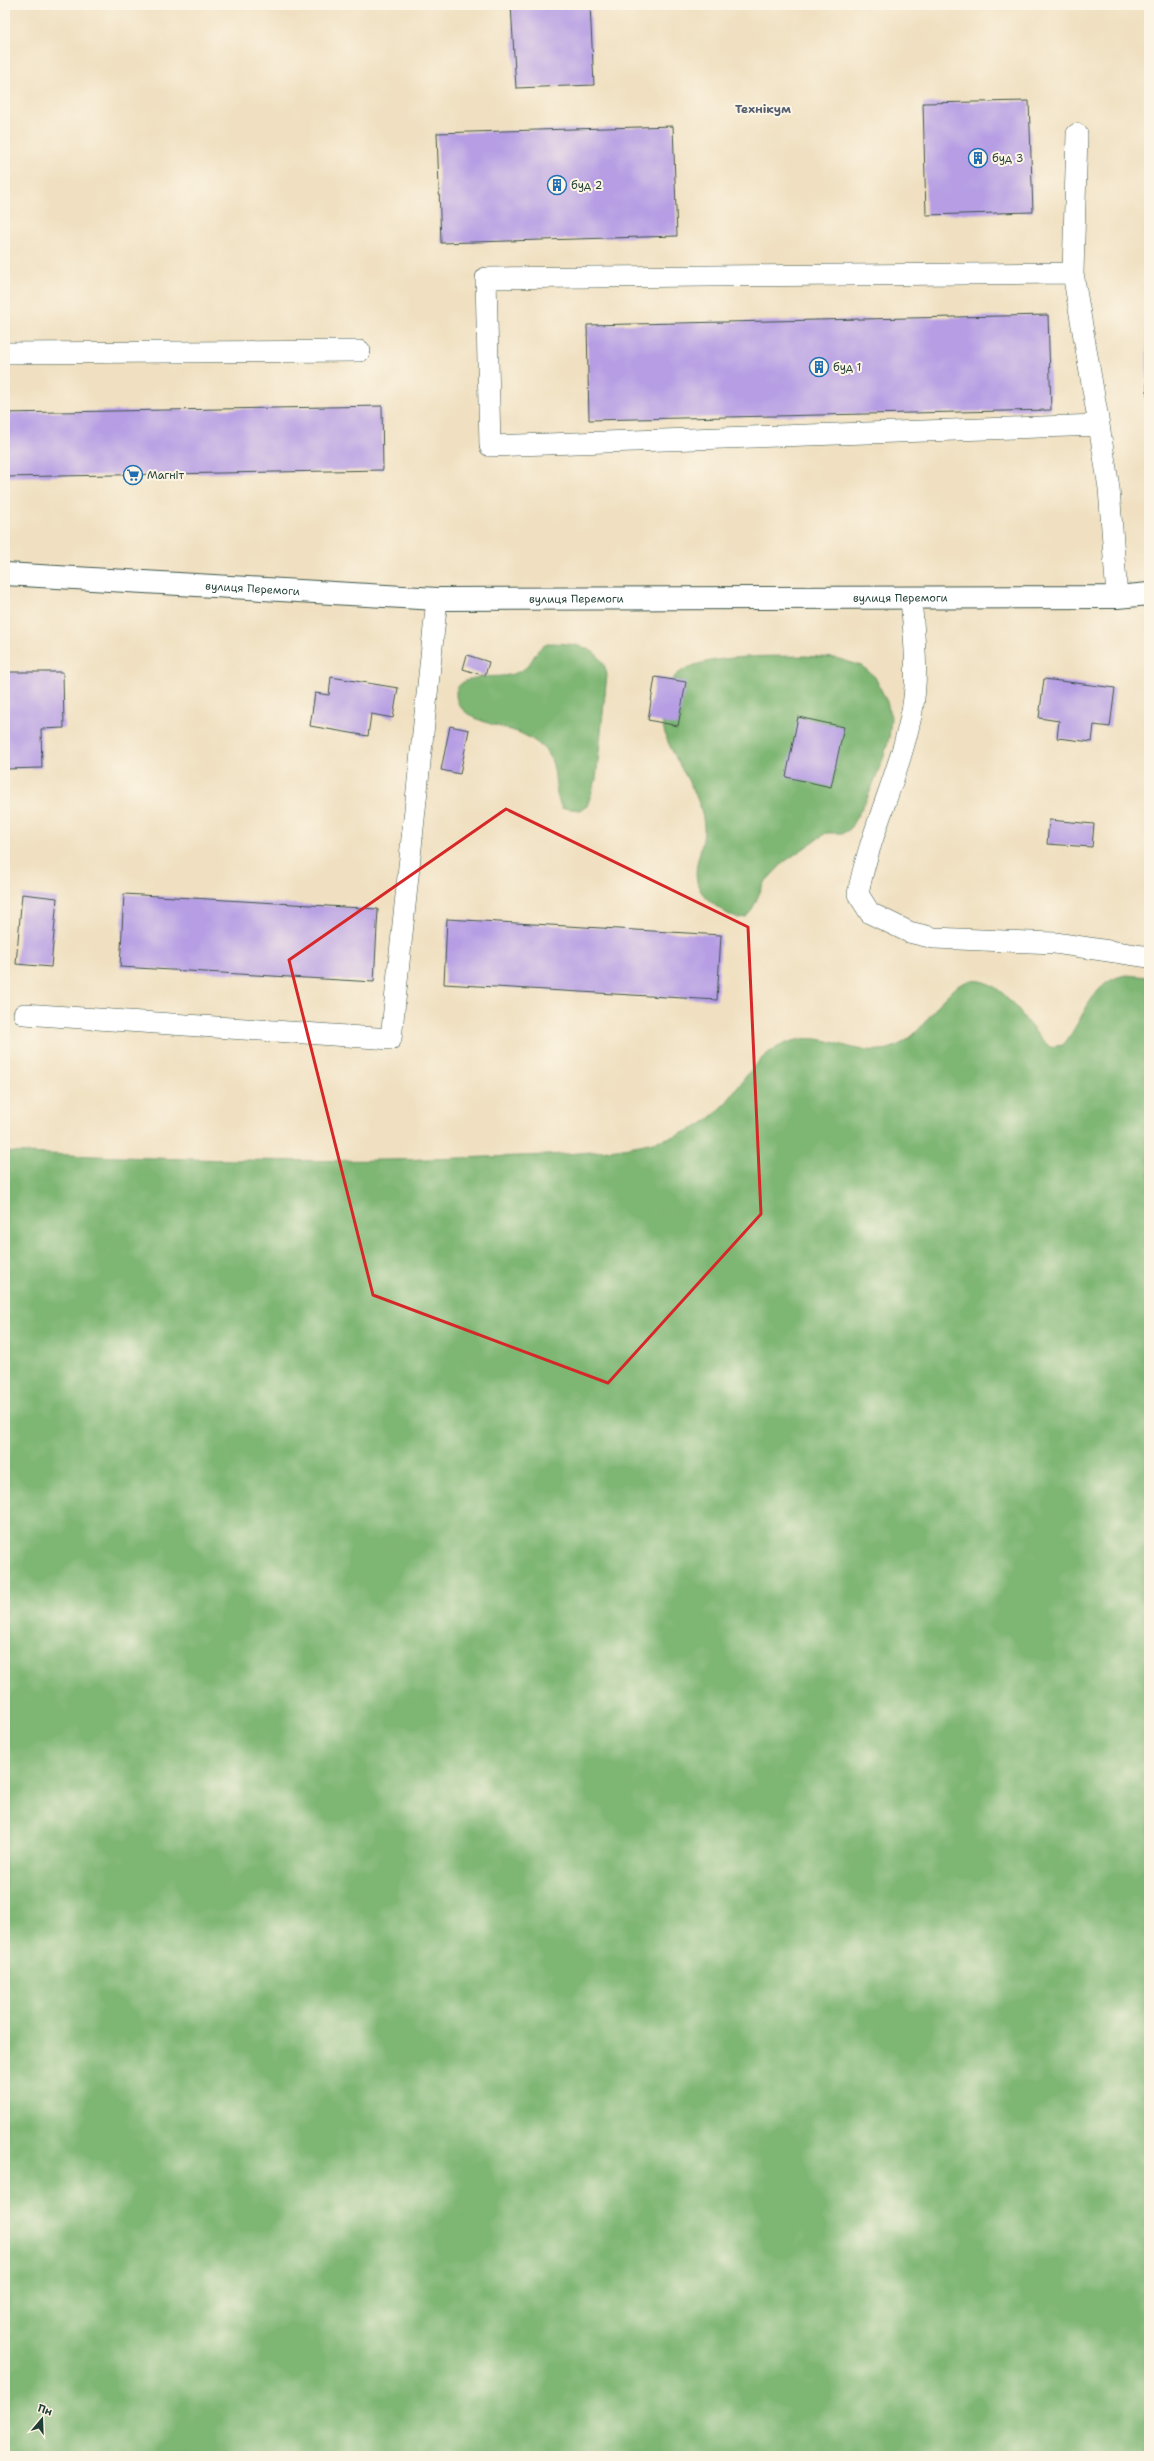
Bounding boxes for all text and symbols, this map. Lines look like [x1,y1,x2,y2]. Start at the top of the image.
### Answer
district label: Технікум [735,101,791,117]
building icon: буд 3 [967,147,989,169]
place label: буд 3 [992,151,1023,166]
building icon: буд 2 [546,174,568,196]
place label: буд 2 [571,178,602,193]
building icon: буд 1 [808,356,830,378]
place label: буд 1 [833,360,861,375]
supermarket icon: Магніт [122,464,144,486]
place label: Магніт [147,468,185,483]
street label: вулиця Перемоги [205,578,300,599]
street label: вулиця Перемоги [853,590,948,605]
street label: вулиця Перемоги [529,591,624,606]
north arrow [22,2399,62,2439]
text: Пн [36,2401,54,2419]

